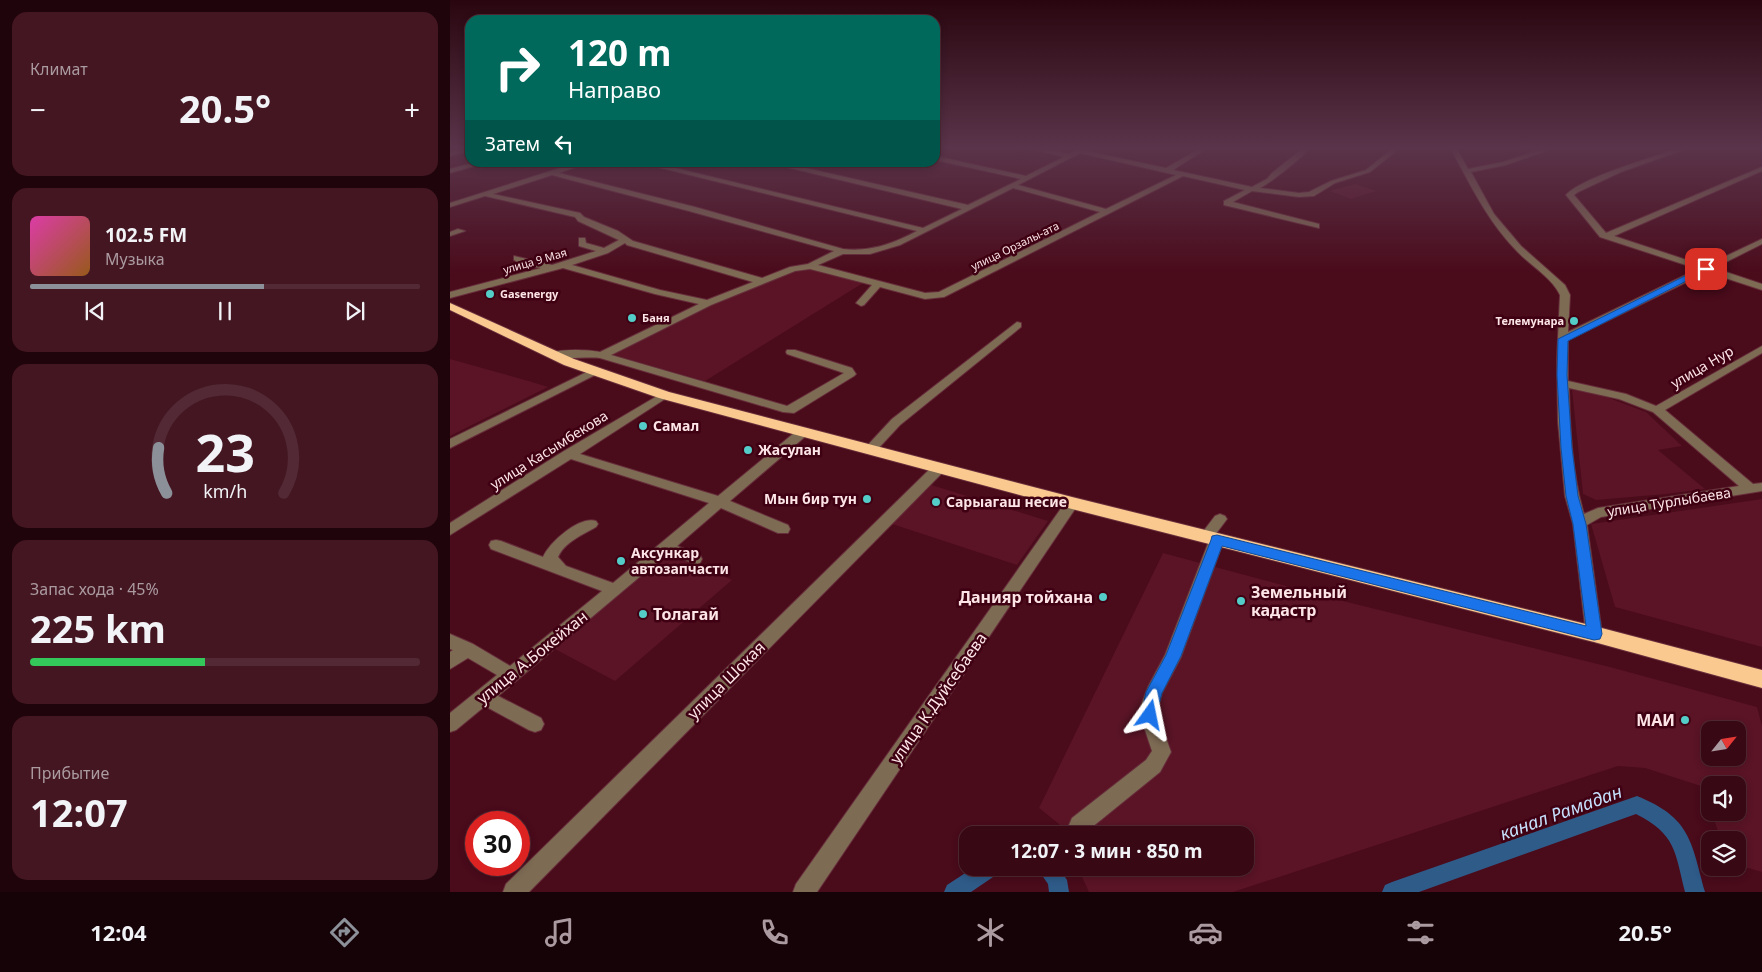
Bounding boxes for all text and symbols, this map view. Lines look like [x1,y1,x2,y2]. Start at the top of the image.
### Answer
text: 120 m [568,29,671,76]
icon: right [485,35,550,100]
text: Климат [30,58,88,80]
text: Направо [568,74,661,104]
text: 20.5° [179,82,271,134]
text: − [30,90,46,128]
text: + [404,90,420,128]
icon: left [550,130,578,158]
text: Затем [485,131,540,157]
street label: улица Орзалы-ата [968,218,1061,273]
text: 102.5 FM [105,222,187,248]
street label: улица 9 Мая [501,244,568,277]
text: Музыка [105,248,165,270]
pin [1685,248,1727,290]
icon: arrive [1692,255,1720,283]
place label: Gasenergy [500,286,559,301]
marker: Gasenergy [484,288,496,300]
icon: previous [81,297,109,325]
icon: pause [211,297,239,325]
icon: next [341,297,369,325]
place label: Баня [642,310,670,325]
marker: Баня [626,312,638,324]
place label: Телемунара [1496,313,1564,328]
marker: Телемунара [1568,315,1580,327]
street label: улица Нур [1667,341,1737,392]
street label: улица Касымбекова [486,406,611,493]
text: 23 [195,416,255,487]
place label: Самал [653,416,699,435]
marker: Самал [637,420,649,432]
place label: Жасулан [758,440,821,459]
marker: Жасулан [742,444,754,456]
text: km/h [203,479,247,503]
street label: улица Турлыбаева [1606,482,1732,521]
place label: Мын бир тун [764,489,857,508]
place label: Сарыагаш несие [946,492,1067,511]
marker: Мын бир тун [861,493,873,505]
marker: Сарыагаш несие [930,496,942,508]
place label: Аксункар автозапчасти [631,543,729,578]
marker: Аксункар автозапчасти [615,555,627,567]
text: Запас хода · 45% [30,578,159,600]
place label: Земельный кадастр [1251,581,1347,621]
place label: Данияр тойхана [959,586,1093,608]
marker: Данияр тойхана [1097,591,1109,603]
marker: Земельный кадастр [1235,595,1247,607]
text: 225 km [30,602,166,654]
place label: Толагай [653,603,719,625]
street label: улица А.Бокейхан [472,605,592,709]
marker: Толагай [637,608,649,620]
street label: улица К.Дуйсебаева [884,628,992,768]
street label: улица Шокая [682,636,770,724]
position arrow [1123,688,1175,740]
place label: МАИ [1636,709,1675,731]
marker: МАИ [1679,714,1691,726]
north arrow [1701,721,1746,766]
map controls [1701,721,1746,876]
text: Прибытие [30,762,109,784]
button: sound [1701,776,1746,821]
water label: канал Рамадан [1496,779,1625,845]
text: 12:07 [30,786,128,838]
speed limit sign: 30 [465,811,530,876]
button: layers [1701,831,1746,876]
text: 12:07 · 3 мин · 850 m [1010,838,1203,864]
icon: directions [327,915,362,950]
icon: music [542,915,577,950]
icon: phone [757,915,792,950]
icon: climate [973,915,1008,950]
icon: car [1188,915,1223,950]
icon: filters [1403,915,1438,950]
text: 12:04 [90,917,147,947]
text: 20.5° [1619,917,1672,947]

